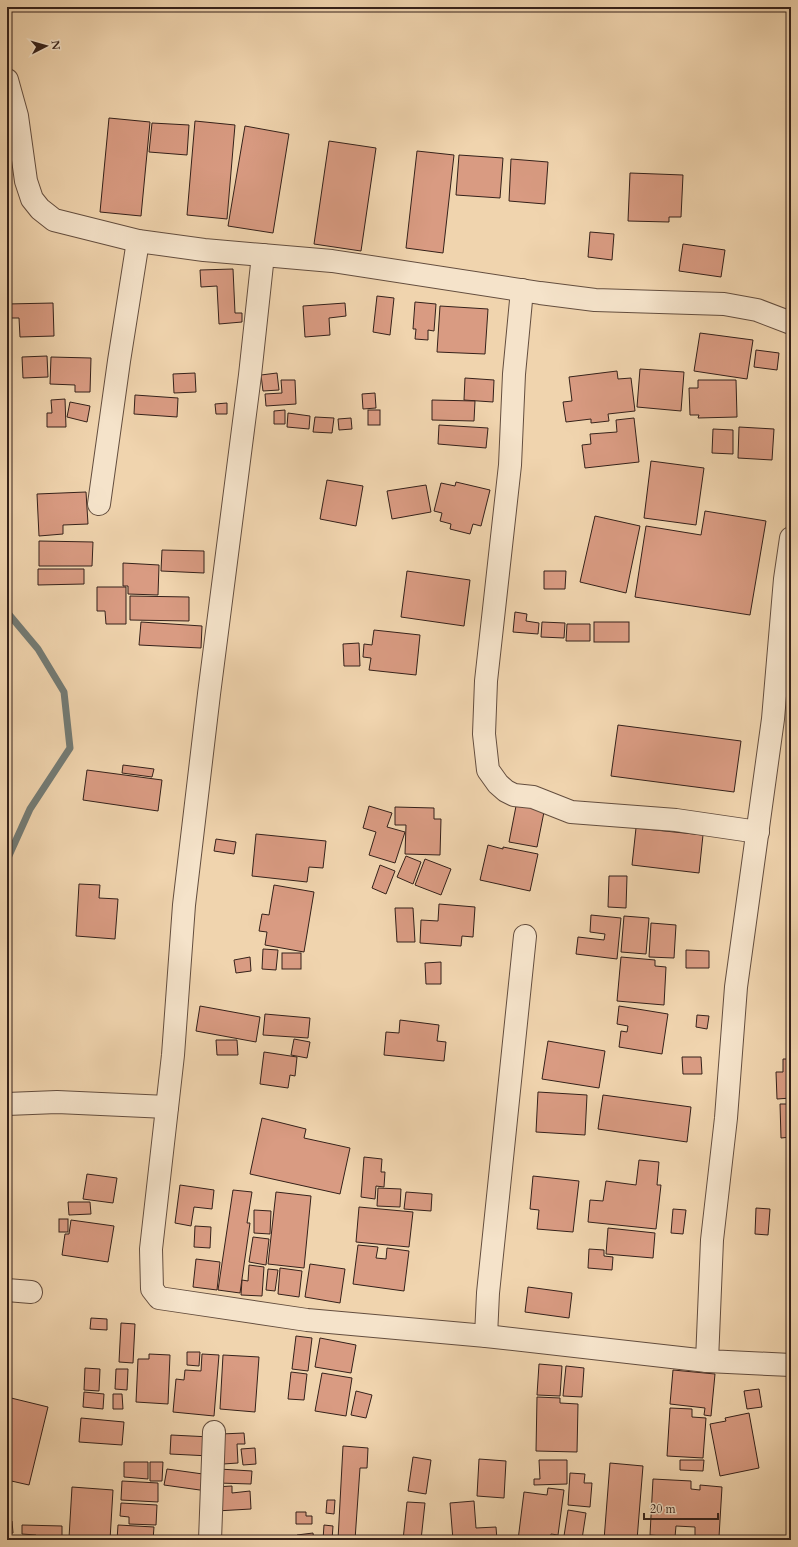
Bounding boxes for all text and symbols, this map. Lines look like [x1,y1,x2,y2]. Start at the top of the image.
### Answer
north arrow [26,26,66,66]
text: N [47,39,63,51]
scale bar [644,1495,718,1521]
text: 20 m [650,1501,677,1517]

